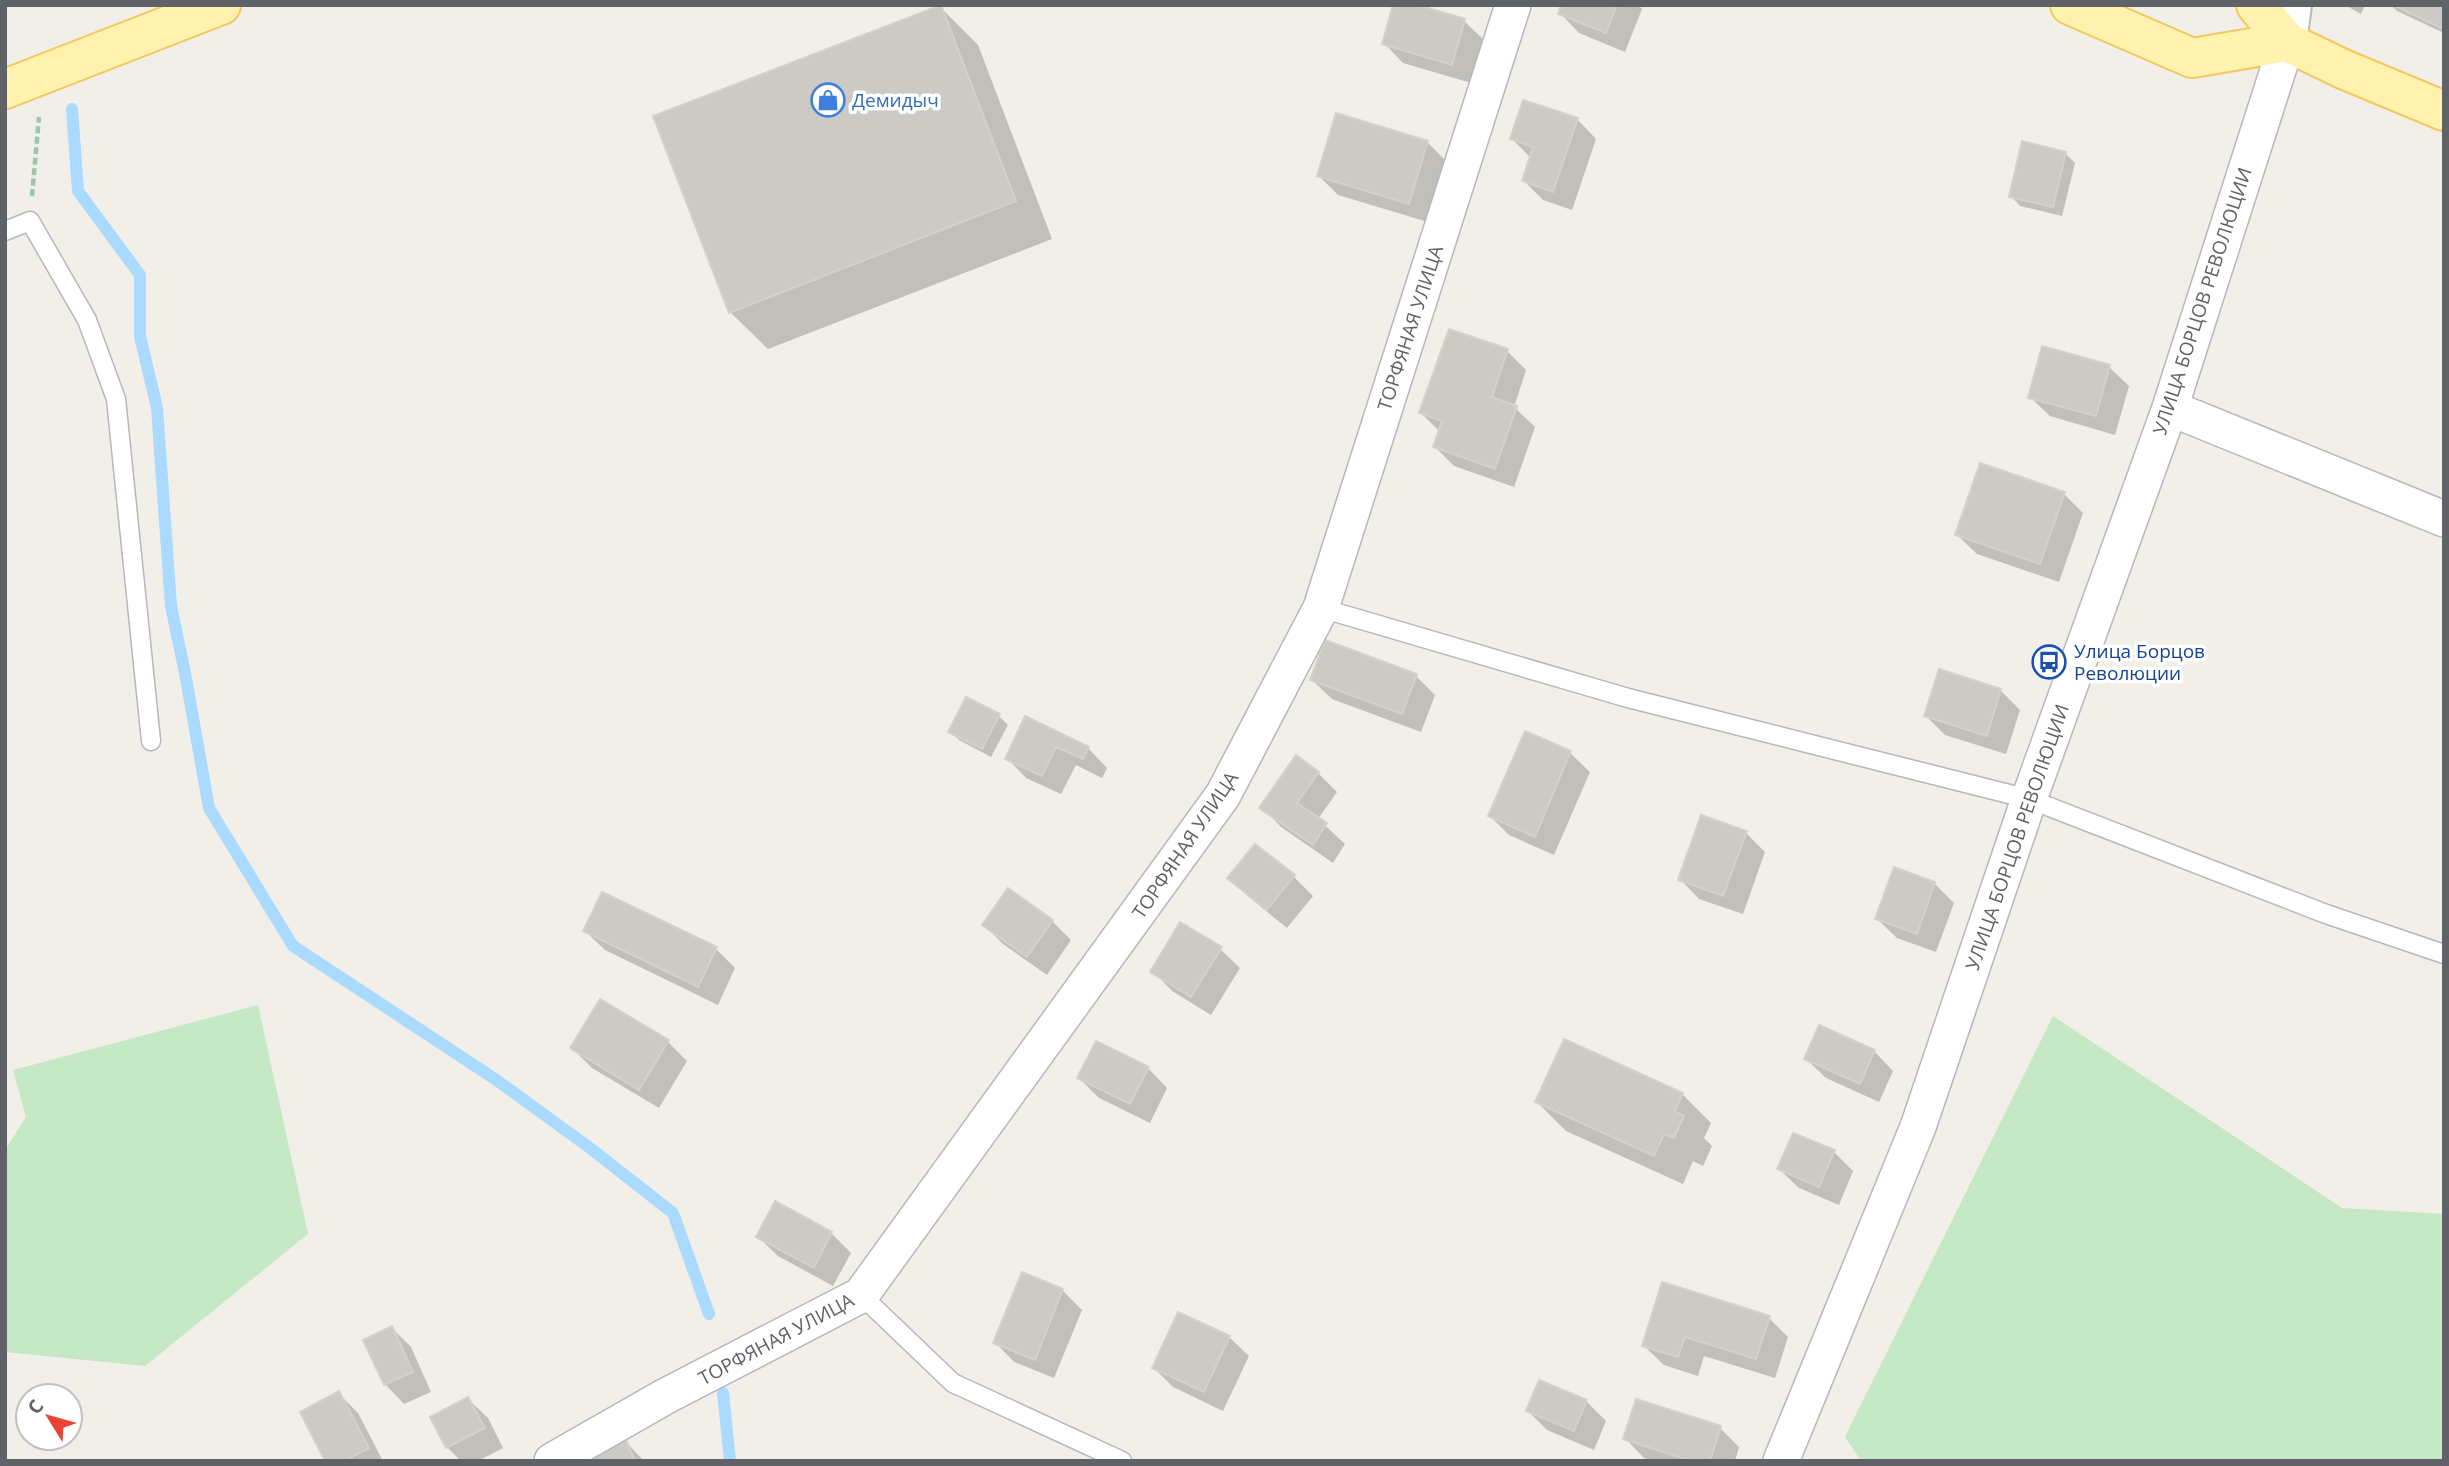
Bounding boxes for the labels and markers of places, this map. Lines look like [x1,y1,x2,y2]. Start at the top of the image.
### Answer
shop icon: Демидыч [809,81,847,119]
place label: Демидыч [852,87,939,113]
place label: Улица Борцов Революции [2074,638,2205,686]
bus stop icon: Улица Борцов Революции [2030,643,2068,681]

